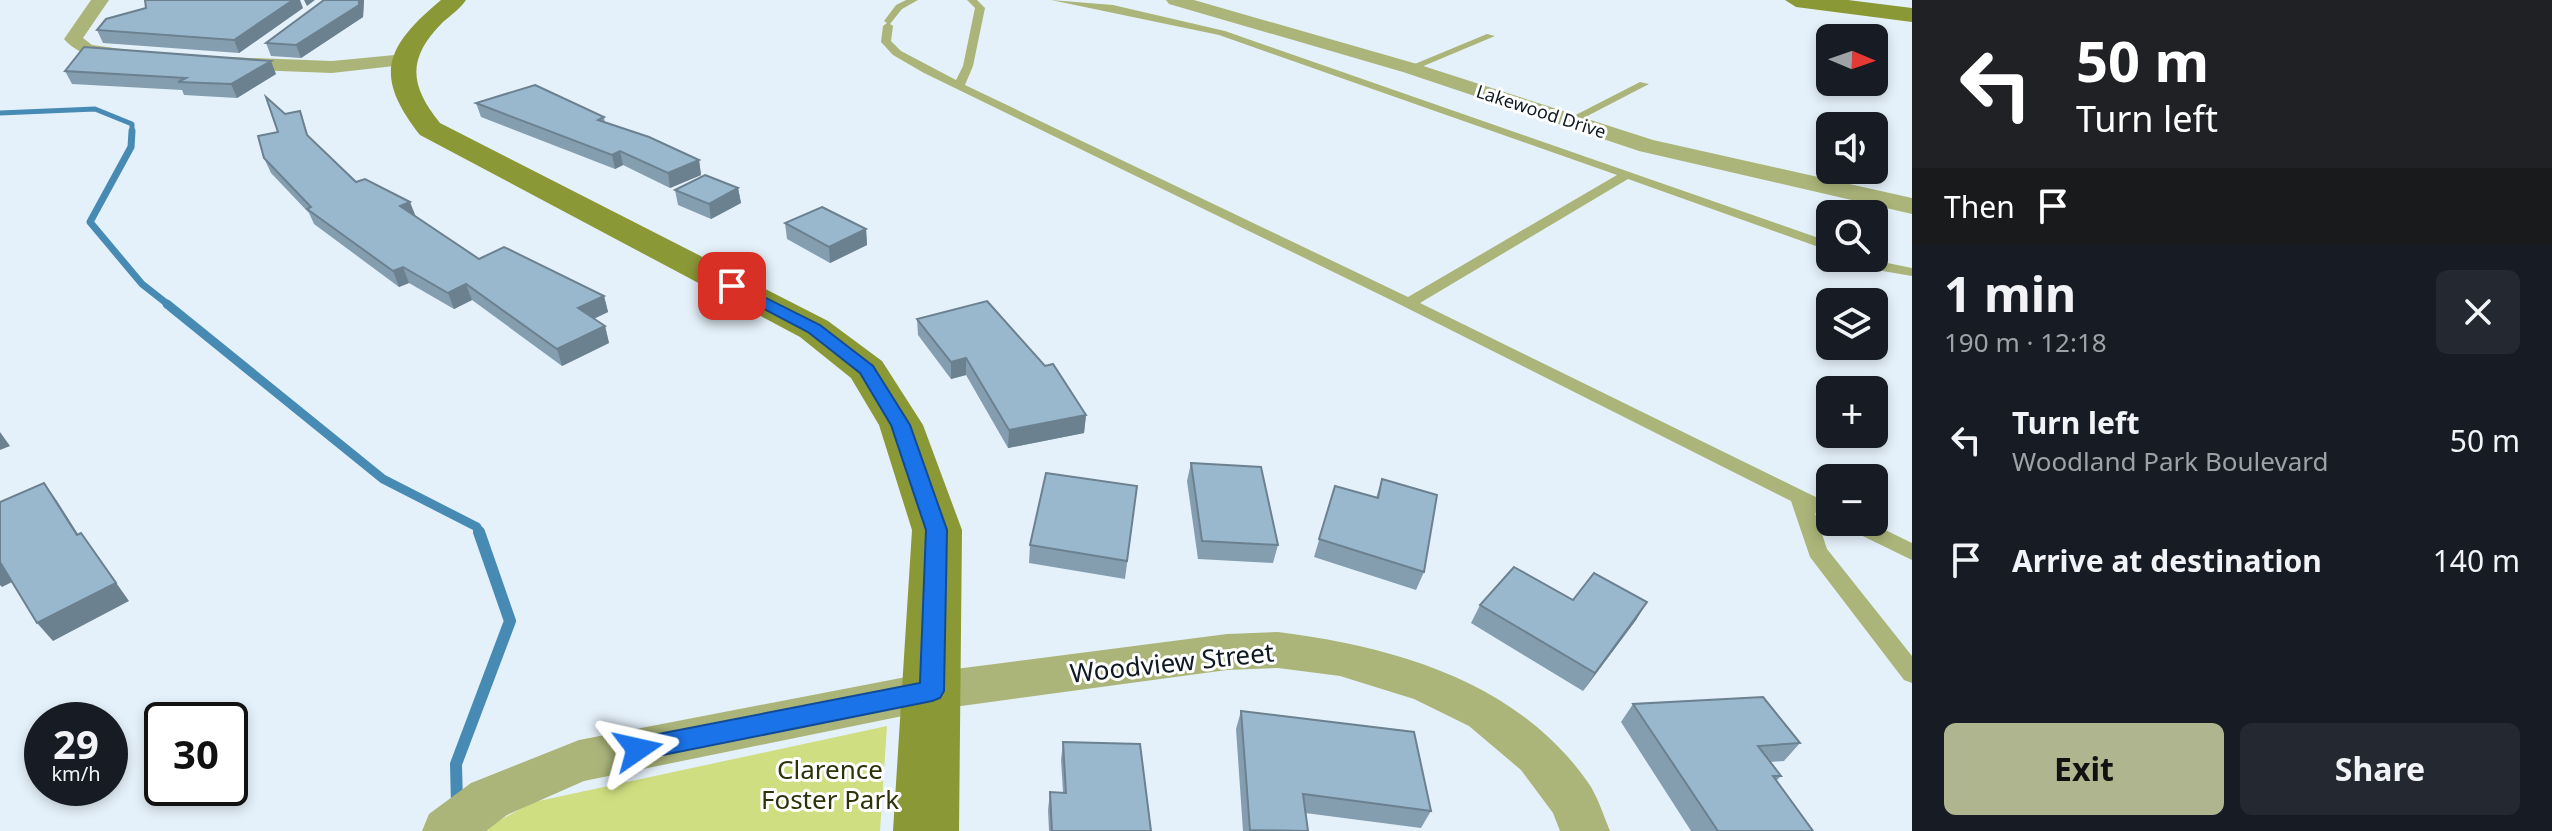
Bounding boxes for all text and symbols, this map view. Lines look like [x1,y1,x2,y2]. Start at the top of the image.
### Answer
text: 50 m [2076,22,2209,98]
north arrow [1816,24,1888,96]
map controls [1816,24,1888,536]
icon: left [1944,32,2048,136]
street label: Lakewood Drive [1473,79,1609,143]
text: Turn left [2076,94,2218,143]
button: sound [1816,112,1888,184]
icon: arrive [2031,184,2075,228]
text: Then [1944,186,2015,227]
button: search [1816,200,1888,272]
pin [698,252,766,320]
text: 1 min [1944,261,2076,326]
icon: arrive [710,264,754,308]
button: close [2436,270,2520,354]
button: layers [1816,288,1888,360]
text: 190 m · 12:18 [1944,324,2107,360]
button: + [1816,376,1888,448]
text: Turn left [2012,402,2140,443]
icon: left [1944,418,1988,462]
text: 50 m [2450,420,2520,461]
text: Woodland Park Boulevard [2012,443,2328,479]
button: − [1816,464,1888,536]
icon: arrive [1944,538,1988,582]
text: Arrive at destination [2012,540,2322,581]
text: 140 m [2433,540,2520,581]
street label: Woodview Street [1068,633,1276,691]
speed limit sign: 30 [144,702,248,806]
position arrow [596,707,680,791]
text: 29 [53,716,99,771]
button: Exit [1944,723,2224,815]
button: Share [2240,723,2520,815]
park label: Clarence Foster Park [761,751,899,817]
text: km/h [51,760,101,787]

